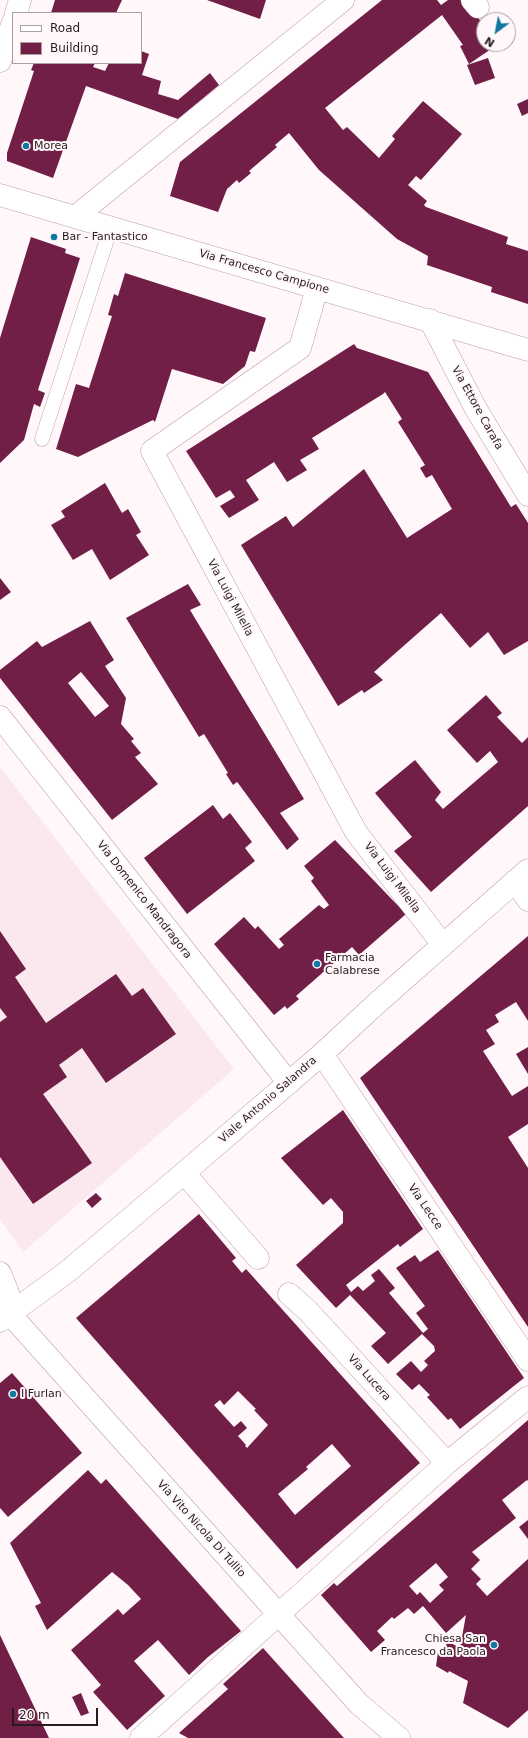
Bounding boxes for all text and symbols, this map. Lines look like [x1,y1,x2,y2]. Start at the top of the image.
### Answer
legend [12,12,142,64]
north arrow [476,12,516,52]
text: Road [50,21,80,35]
text: N [483,34,497,50]
text: Building [50,41,99,55]
place label: Morea [34,139,68,153]
marker: Morea [21,141,31,151]
place label: Bar - Fantastico [62,230,148,244]
marker: Bar - Fantastico [49,232,59,242]
street label: Via Francesco Campione [197,247,331,297]
street label: Via Ettore Carafa [449,364,505,452]
street label: Via Luigi Milella [204,557,256,639]
street label: Via Domenico Mandragora [94,838,194,962]
street label: Via Luigi Milella [361,840,423,916]
place label: Farmacia Calabrese [325,951,380,977]
marker: Farmacia Calabrese [312,959,322,969]
street label: Viale Antonio Salandra [217,1054,319,1146]
street label: Via Lecce [405,1182,445,1232]
street label: Via Lucera [345,1352,393,1404]
place label: I Furlan [21,1387,62,1401]
marker: I Furlan [8,1389,18,1399]
street label: Via Vito Nicola Di Tullio [154,1478,248,1580]
place label: Chiesa San Francesco da Paola [381,1632,486,1658]
marker: Chiesa San Francesco da Paola [489,1640,499,1650]
scale bar [14,1700,100,1726]
text: 20 m [19,1708,50,1722]

